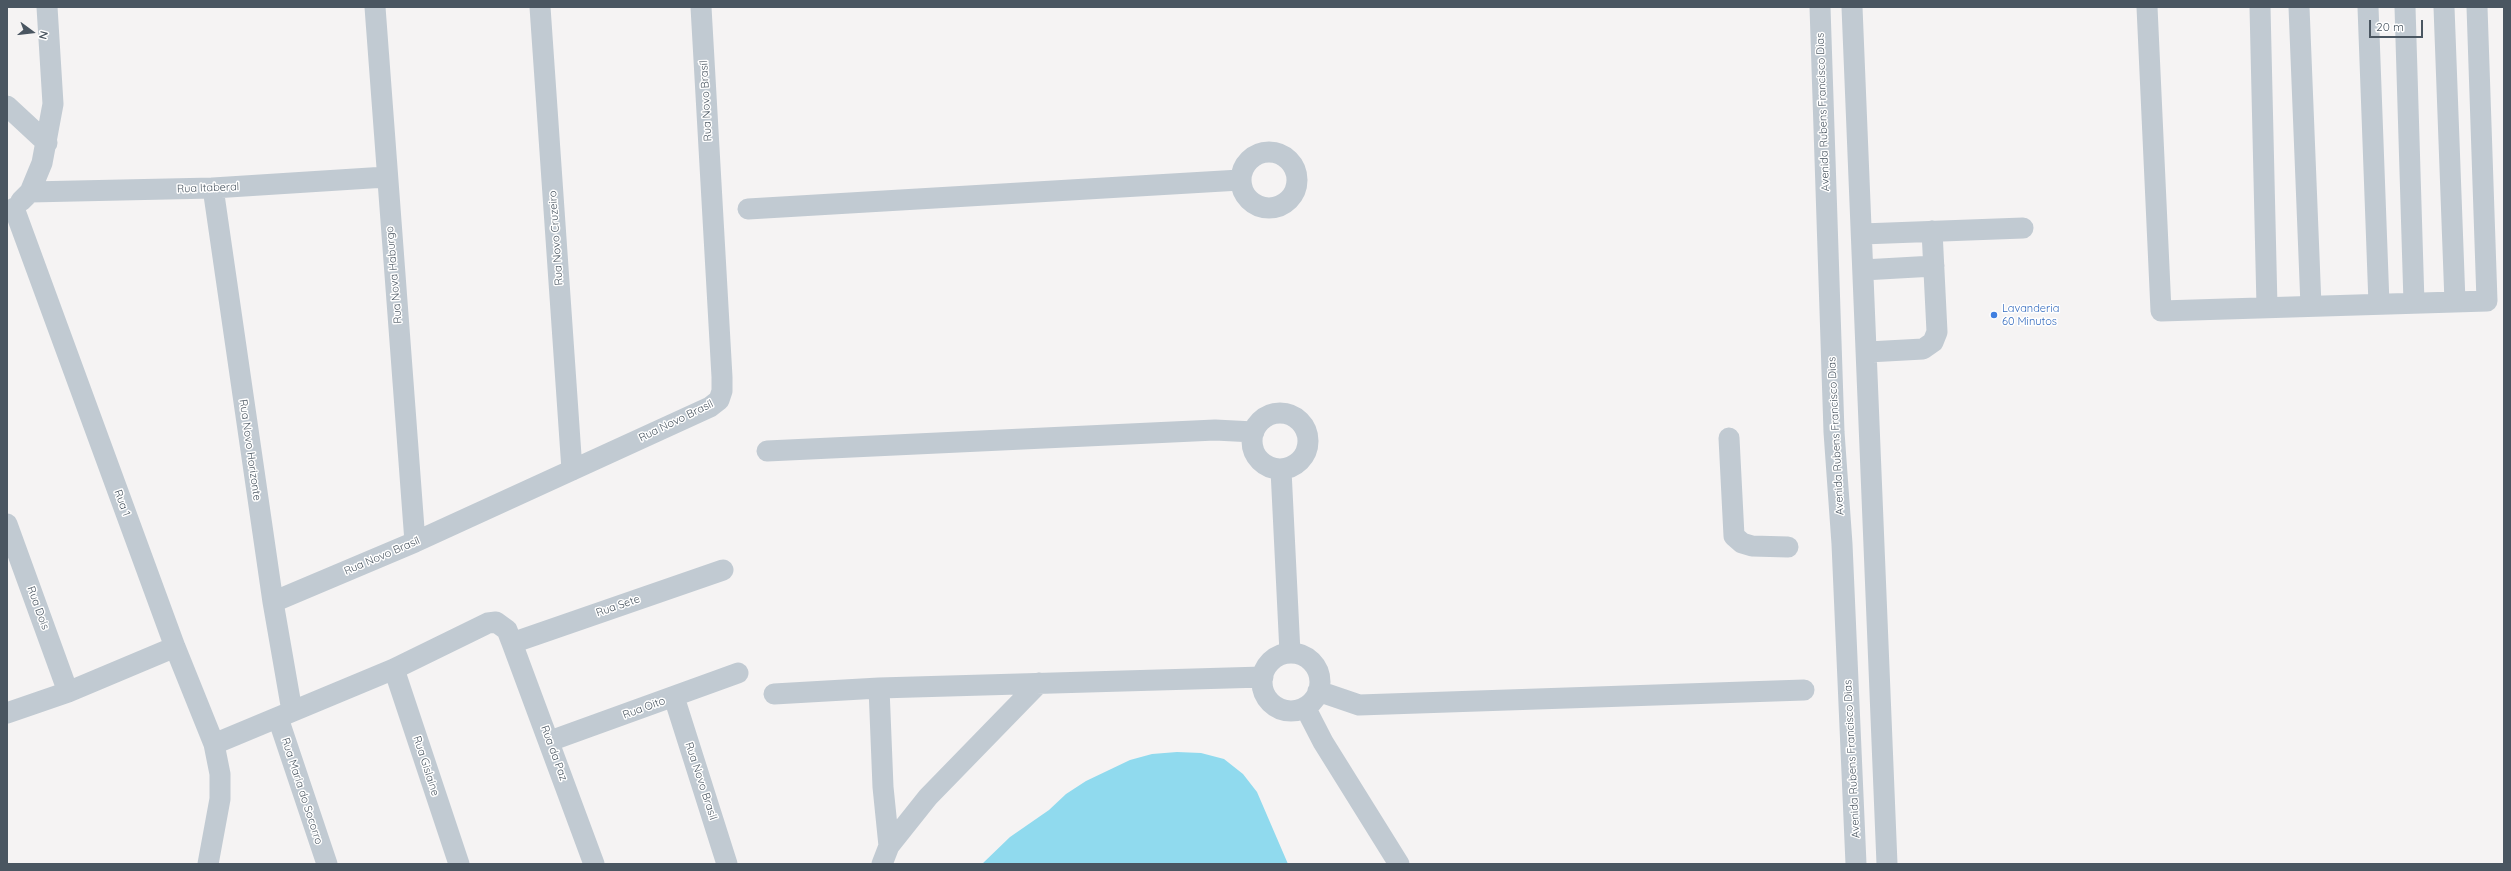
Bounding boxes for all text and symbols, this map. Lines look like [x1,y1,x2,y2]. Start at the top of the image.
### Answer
north arrow [12,12,52,52]
scale bar [2371,12,2425,38]
text: 20 m [2376,19,2404,34]
text: N [36,29,51,41]
street label: Avenida Rubens Francisco Dias [1814,32,1832,192]
street label: Rua Novo Brasíl [697,60,715,142]
street label: Rua Itaberal [177,180,239,196]
street label: Rua Novo Cruzeiro [546,190,566,286]
street label: Rua Nova Haburgo [383,226,405,324]
place label: Lavanderia 60 Minutos [2002,302,2059,328]
marker: Lavanderia 60 Minutos [1989,310,1999,320]
street label: Avenida Rubens Francisco Dias [1825,356,1847,516]
street label: Rua Novo Brasíl [637,397,715,445]
street label: Rua Novo Horizonte [236,398,264,502]
street label: Rua 1 [111,488,133,518]
street label: Rua Novo Brasíl [342,534,422,578]
street label: Rua Dois [24,584,52,632]
street label: Rua Sete [594,592,642,620]
street label: Avenida Rubens Francisco Dias [1841,679,1863,839]
street label: Rua Oito [621,694,667,722]
street label: Rua da Paz [538,724,570,782]
street label: Rua Gislaine [410,734,442,798]
street label: Rua Maria do Socorro [278,736,326,846]
street label: Rua Novo Brasil [682,740,720,822]

